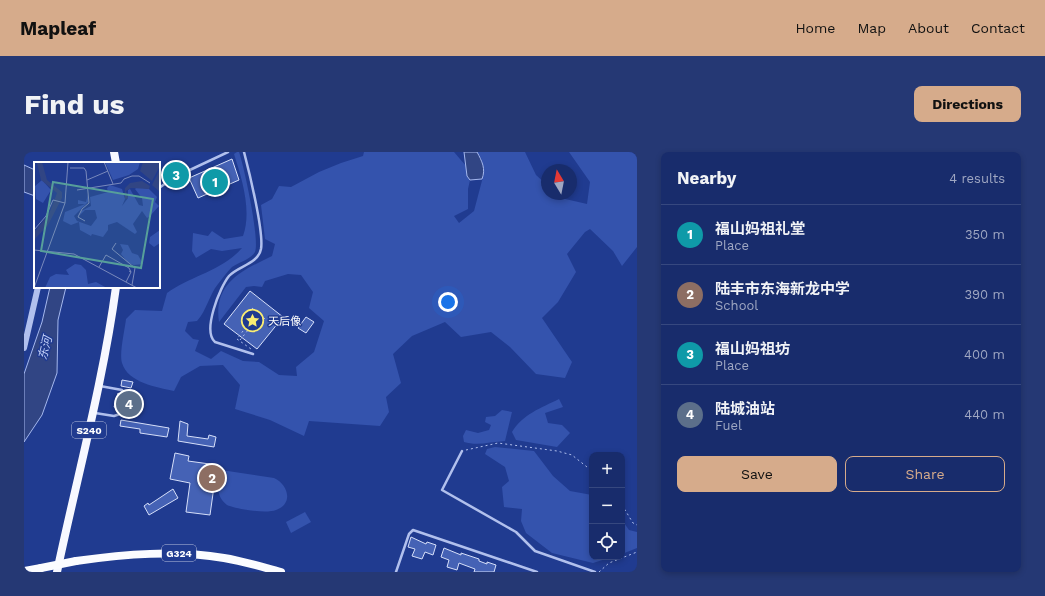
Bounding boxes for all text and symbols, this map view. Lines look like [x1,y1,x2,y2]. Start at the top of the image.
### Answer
text: Mapleaf [20,17,96,40]
text: Home [795,20,835,36]
text: Map [857,20,886,36]
text: About [908,20,949,36]
text: Contact [971,20,1025,36]
button: Directions [914,86,1021,122]
text: Find us [24,88,124,121]
pin: 3 [163,160,189,190]
inset map [34,162,160,288]
north arrow [541,164,577,200]
pin: 1 [202,167,228,197]
text: Nearby [677,168,736,188]
text: 4 results [949,171,1005,186]
text: 福山妈祖礼堂 [715,220,805,238]
text: 1 [687,227,693,242]
text: 350 m [965,227,1005,242]
text: Place [715,238,749,253]
text: 陆丰市东海新龙中学 [715,280,850,298]
text: 2 [686,287,694,302]
text: 390 m [964,287,1005,302]
your location [438,292,458,312]
text: School [715,298,758,313]
place icon: 天后像 [240,308,266,334]
place label: 天后像 [268,315,301,328]
water label: 东河 [35,333,55,361]
text: 福山妈祖坊 [715,340,790,358]
text: 3 [686,347,694,362]
text: 400 m [964,347,1005,362]
text: Place [715,358,749,373]
pin: 4 [116,389,142,419]
text: 陆城油站 [715,400,775,418]
text: 4 [686,407,694,422]
text: 440 m [964,407,1005,422]
text: Fuel [715,418,742,433]
road number: S240 [72,422,106,438]
map controls [589,452,625,560]
button: + [589,452,625,488]
button: Save [677,456,837,492]
button: Share [845,456,1005,492]
pin: 2 [199,463,225,493]
button: − [589,488,625,524]
button: locate [589,524,625,560]
road number: G324 [162,545,196,561]

